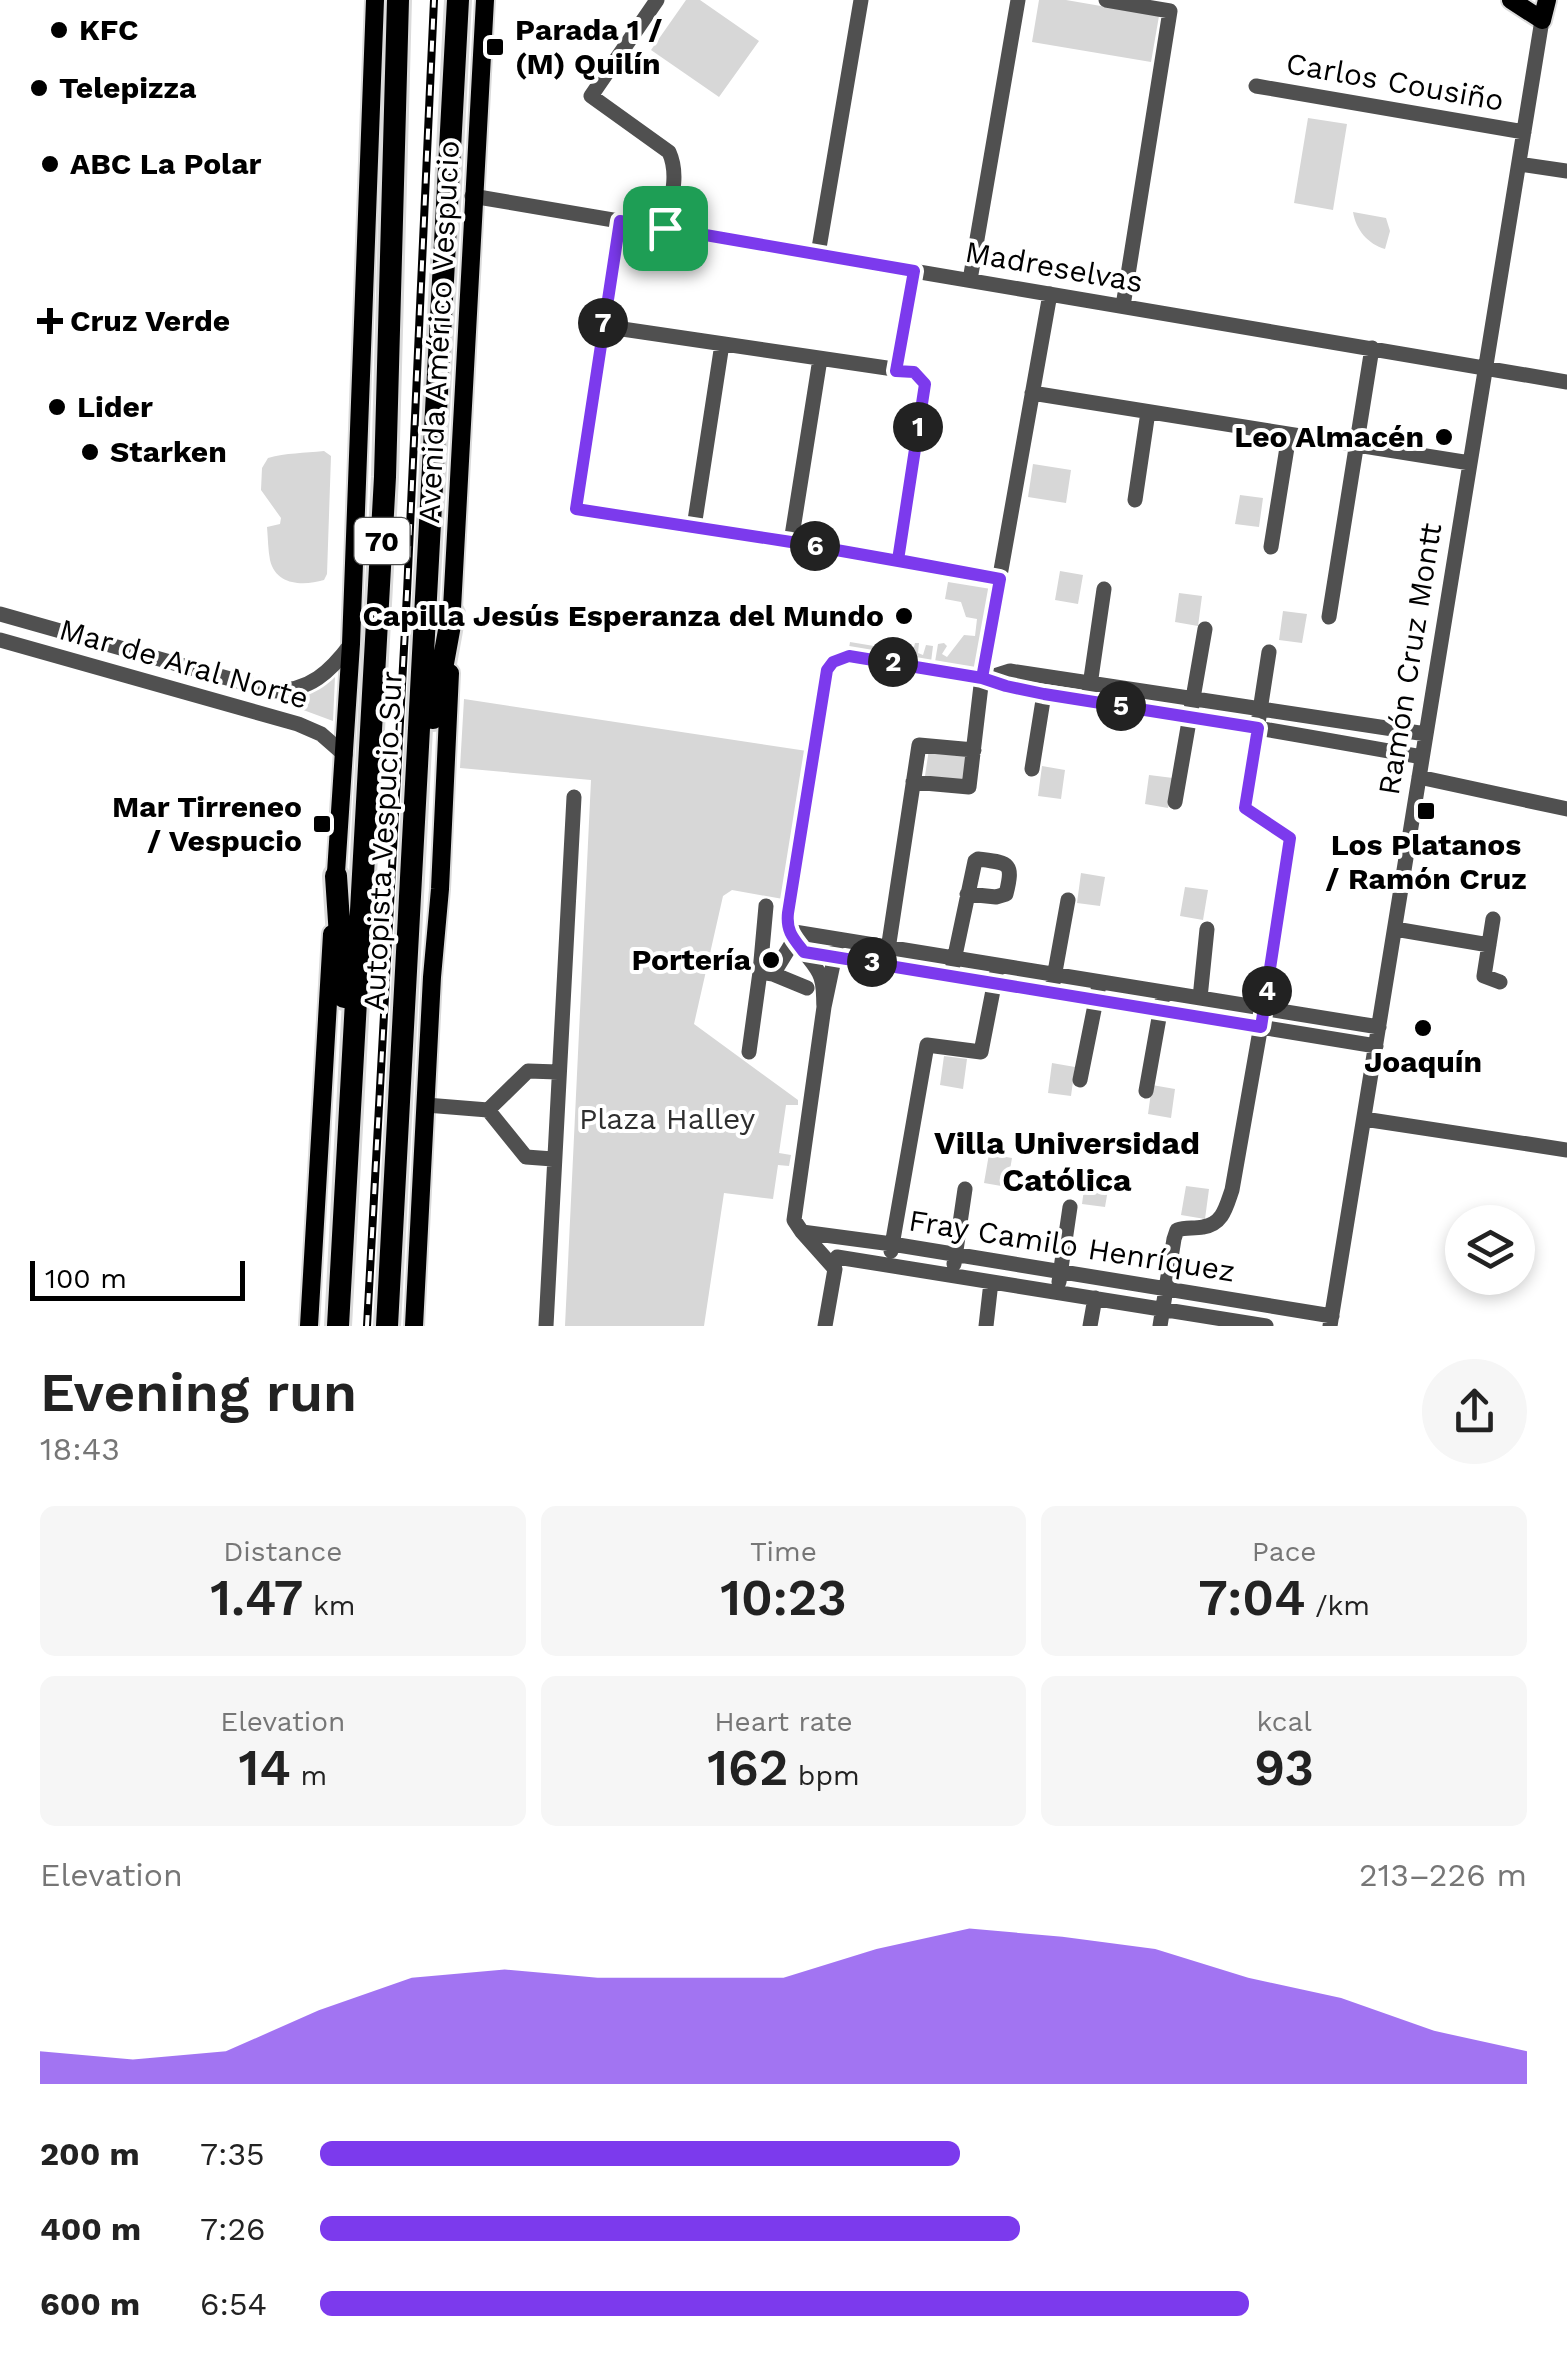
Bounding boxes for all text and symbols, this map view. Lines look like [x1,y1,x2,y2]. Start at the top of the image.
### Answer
place label: KFC [79,12,138,47]
place label: Parada 1 / (M) Quilín [515,12,662,81]
marker: KFC [48,19,70,41]
marker: Parada 1 / (M) Quilín [484,36,506,58]
street label: Carlos Cousiño [1283,45,1507,118]
place label: Telepizza [59,70,197,105]
marker: Telepizza [28,77,50,99]
street label: Avenida Américo Vespucio [411,140,466,524]
place label: ABC La Polar [70,146,262,181]
marker: ABC La Polar [39,153,61,175]
pin [623,186,708,271]
icon: arrive [638,201,693,256]
street label: Madreselvas [962,234,1146,299]
pin: 7 [578,298,628,348]
place label: Cruz Verde [70,303,230,338]
text: 7 [594,306,612,339]
marker: Cruz Verde [39,310,61,332]
place label: Lider [77,389,153,424]
marker: Lider [46,396,68,418]
pin: 1 [893,402,943,452]
text: 1 [912,410,924,443]
place label: Leo Almacén [1234,419,1424,454]
marker: Leo Almacén [1433,426,1455,448]
place label: Starken [110,434,227,469]
marker: Starken [79,441,101,463]
road number: 70 [354,518,410,564]
street label: Ramón Cruz Montt [1371,520,1448,797]
pin: 6 [790,521,840,571]
text: 6 [806,529,824,562]
place label: Capilla Jesús Esperanza del Mundo [362,598,884,633]
marker: Capilla Jesús Esperanza del Mundo [893,605,915,627]
street label: Mar de Aral Norte [56,611,313,716]
pin: 2 [868,637,918,687]
text: 2 [885,645,901,678]
street label: Autopista Vespucio Sur [356,670,409,1012]
pin: 5 [1096,681,1146,731]
text: 5 [1113,689,1129,722]
place label: Mar Tirreneo / Vespucio [112,789,302,858]
marker: Los Platanos / Ramón Cruz [1415,800,1437,822]
marker: Mar Tirreneo / Vespucio [311,813,333,835]
place label: Los Platanos / Ramón Cruz [1325,827,1527,896]
pin: 3 [847,937,897,987]
place label: Portería [631,942,752,977]
text: 3 [864,945,880,978]
marker: Portería [760,949,782,971]
pin: 4 [1242,966,1292,1016]
text: 4 [1258,974,1276,1007]
marker: Joaquín [1412,1017,1434,1039]
place label: Joaquín [1364,1044,1482,1079]
park label: Plaza Halley [579,1101,756,1136]
district label: Villa Universidad Católica [934,1124,1200,1199]
street label: Fray Camilo Henríquez [906,1202,1238,1289]
map controls [1445,1205,1535,1295]
button: layers [1445,1205,1535,1295]
scale bar [30,1256,245,1300]
text: 100 m [45,1262,127,1295]
button: share [1422,1359,1527,1464]
text: Evening run [40,1360,357,1424]
text: 18:43 [40,1430,120,1468]
text: Distance [223,1535,342,1568]
text: Time [750,1535,817,1568]
text: Pace [1252,1535,1317,1568]
text: 1.47 [210,1568,303,1627]
text: 10:23 [720,1568,847,1627]
text: 7:04 [1198,1568,1306,1627]
text: km [303,1589,356,1622]
text: /km [1306,1589,1370,1622]
text: Elevation [220,1705,345,1738]
text: Heart rate [714,1705,853,1738]
text: kcal [1256,1705,1312,1738]
text: 14 [238,1738,291,1797]
text: 162 [707,1738,788,1797]
text: 93 [1254,1738,1314,1797]
text: m [291,1759,327,1792]
text: bpm [788,1759,860,1792]
text: Elevation [40,1856,183,1894]
text: 213–226 m [1359,1856,1527,1894]
text: 200 m [40,2135,140,2173]
text: 7:35 [200,2135,265,2173]
text: 400 m [40,2210,141,2248]
text: 7:26 [200,2210,266,2248]
text: 600 m [40,2285,140,2323]
text: 6:54 [200,2285,267,2323]

